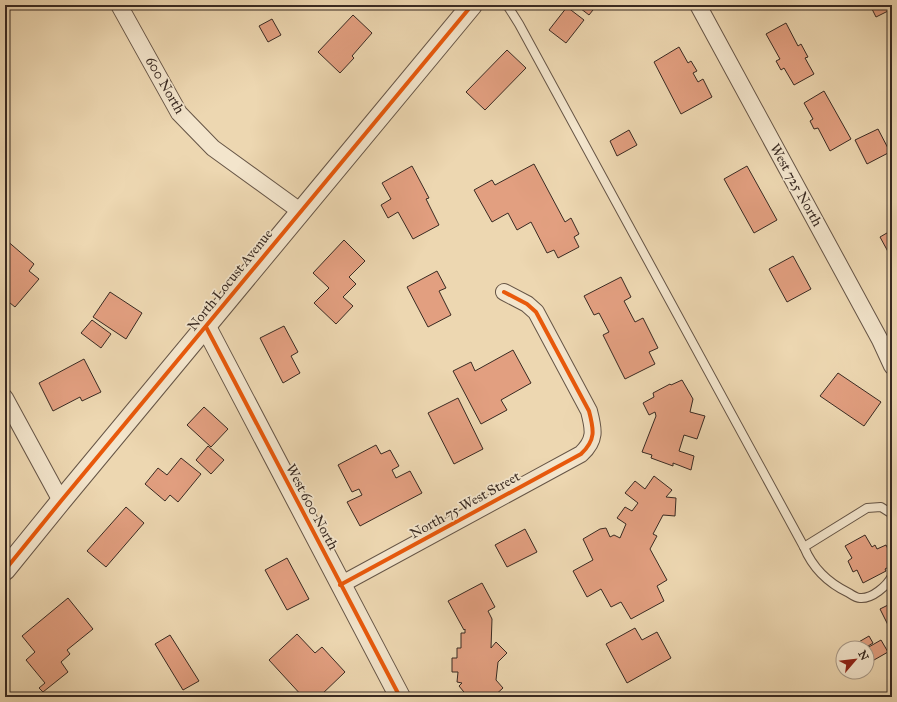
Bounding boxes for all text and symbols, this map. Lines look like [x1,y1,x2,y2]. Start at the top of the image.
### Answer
street label: 600 North [142,53,188,117]
street label: West 725 North [766,141,826,230]
street label: North Locust Avenue [184,226,276,334]
street label: West 600 North [282,461,342,553]
street label: North 75 West Street [407,468,523,542]
north arrow [835,640,875,680]
text: N [855,648,872,663]

